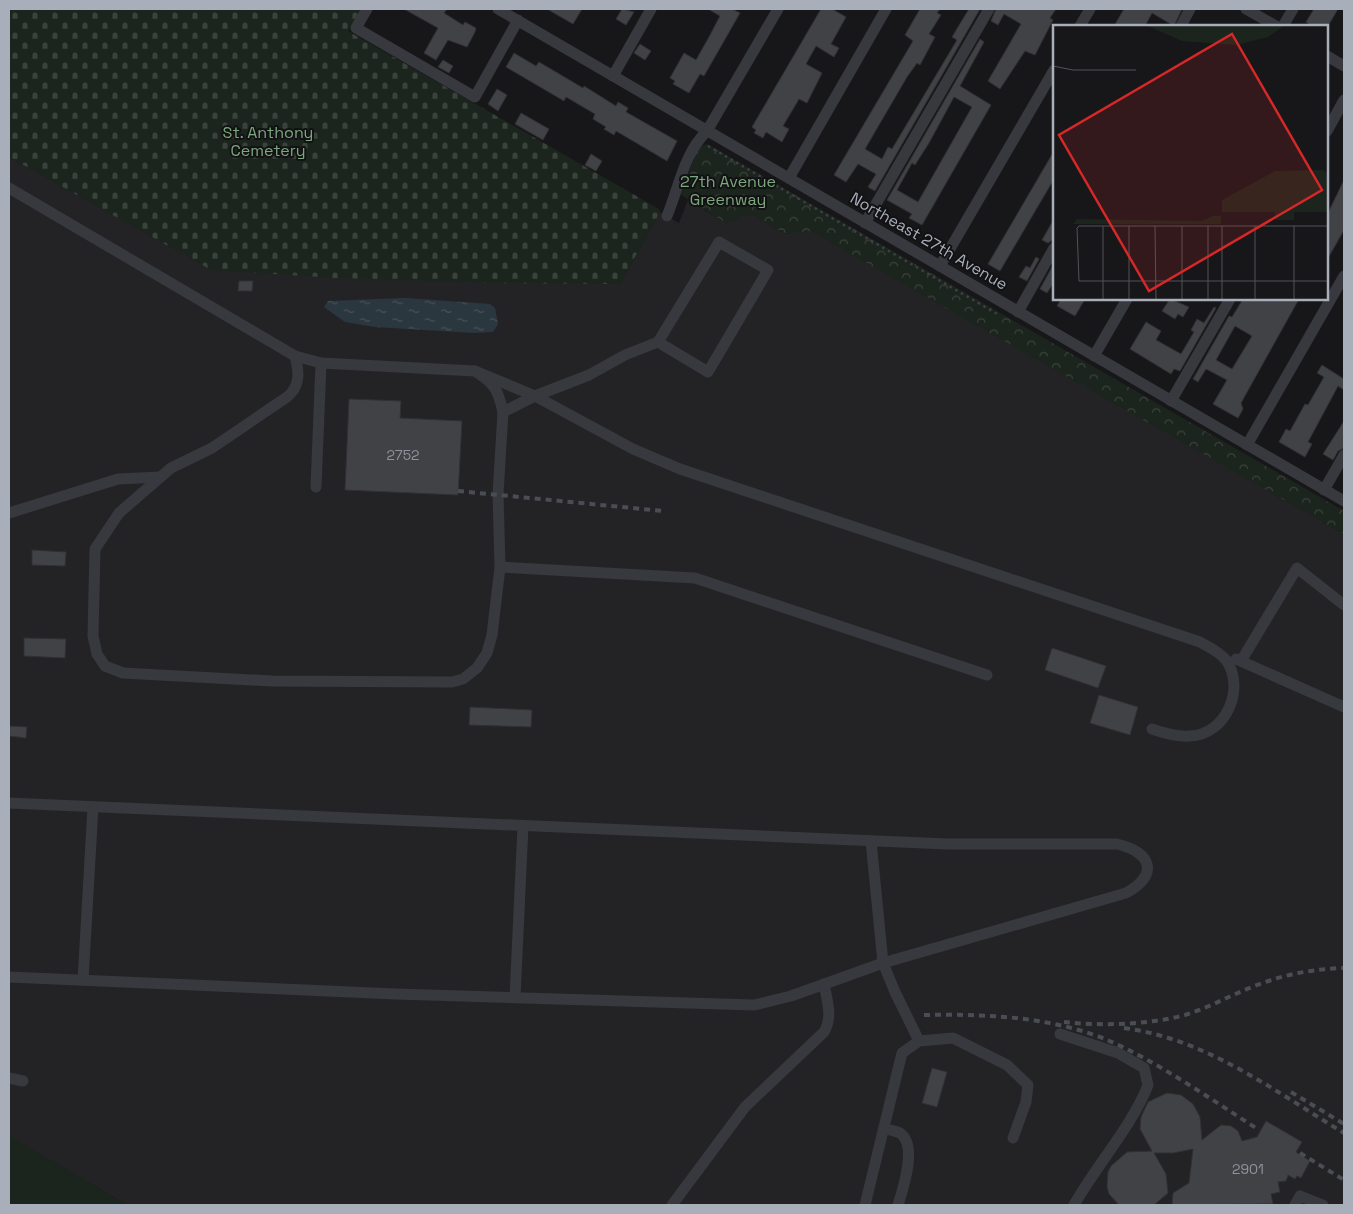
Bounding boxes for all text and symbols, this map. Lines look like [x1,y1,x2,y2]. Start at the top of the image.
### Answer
inset map [1053,25,1328,300]
park label: St. Anthony Cemetery [223,122,313,161]
park label: 27th Avenue Greenway [680,171,776,210]
street label: Northeast 27th Avenue [847,187,1011,295]
house number: 2752 [387,446,419,464]
house number: 2901 [1232,1160,1264,1178]

